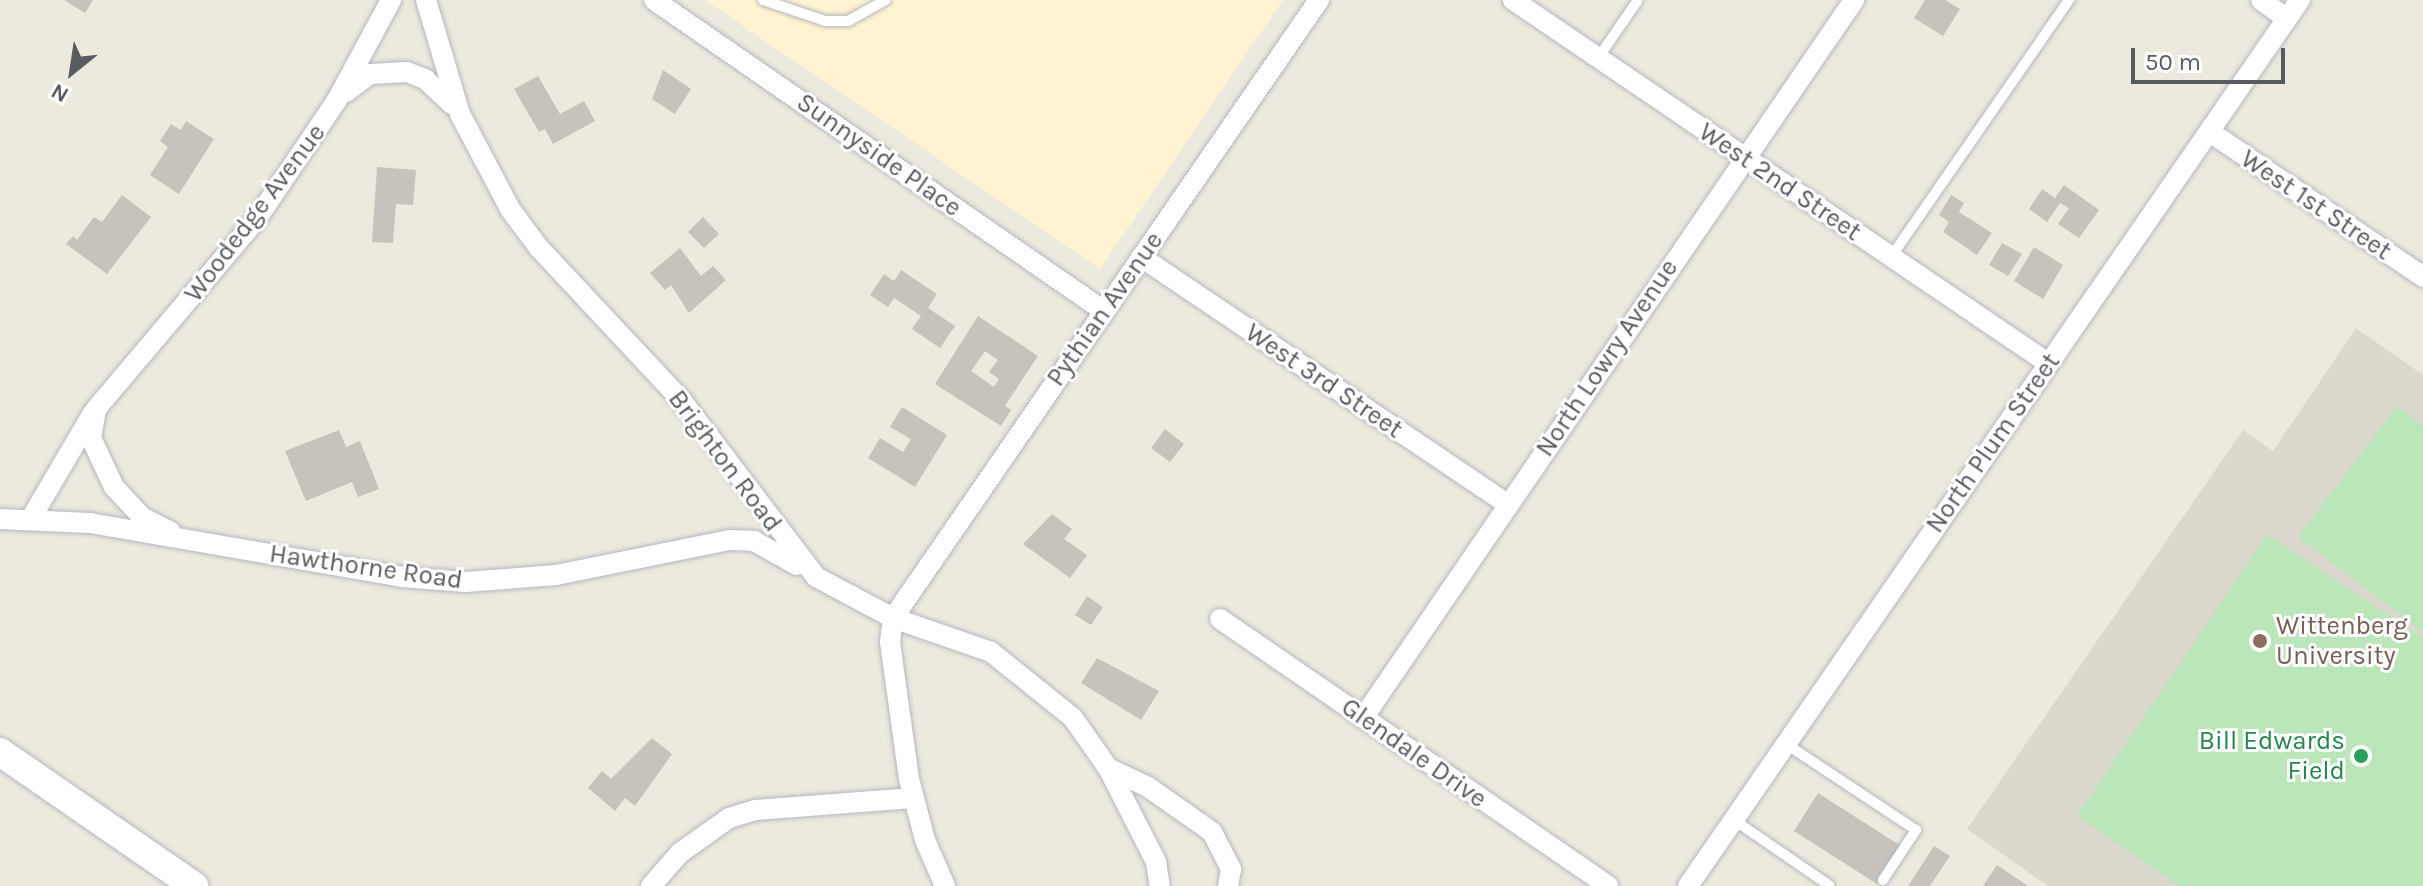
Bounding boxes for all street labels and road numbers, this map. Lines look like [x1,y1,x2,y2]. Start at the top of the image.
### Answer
street label: Sunnyside Place [791,87,967,223]
street label: West 2nd Street [1693,116,1867,248]
street label: Woodedge Avenue [178,118,332,308]
street label: West 1st Street [2235,143,2397,267]
street label: Pythian Avenue [1040,226,1170,392]
street label: North Lowry Avenue [1529,253,1685,463]
street label: West 3rd Street [1239,317,1409,445]
street label: North Plum Street [1919,347,2067,539]
street label: Brighton Road [662,384,788,538]
street label: Hawthorne Road [267,538,465,596]
street label: Glendale Drive [1335,691,1493,815]

